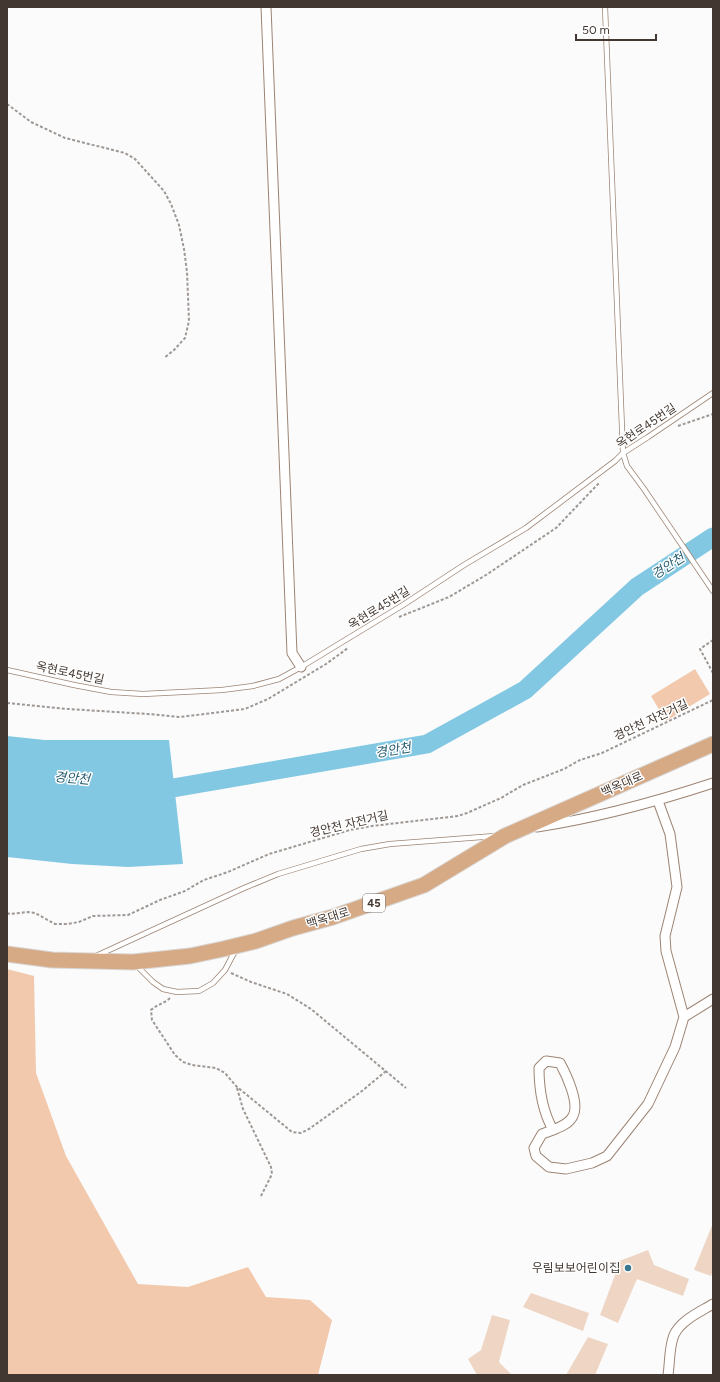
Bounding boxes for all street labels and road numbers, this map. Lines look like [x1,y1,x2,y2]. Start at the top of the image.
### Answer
street label: 옥현로45번길 [613,401,679,451]
street label: 옥현로45번길 [346,584,412,632]
street label: 옥현로45번길 [35,659,105,687]
street label: 경안천 자전거길 [612,697,690,743]
street label: 백옥대로 [599,769,645,799]
street label: 경안천 자전거길 [308,808,390,840]
road number: 45 [363,894,385,912]
street label: 백옥대로 [305,905,351,931]

